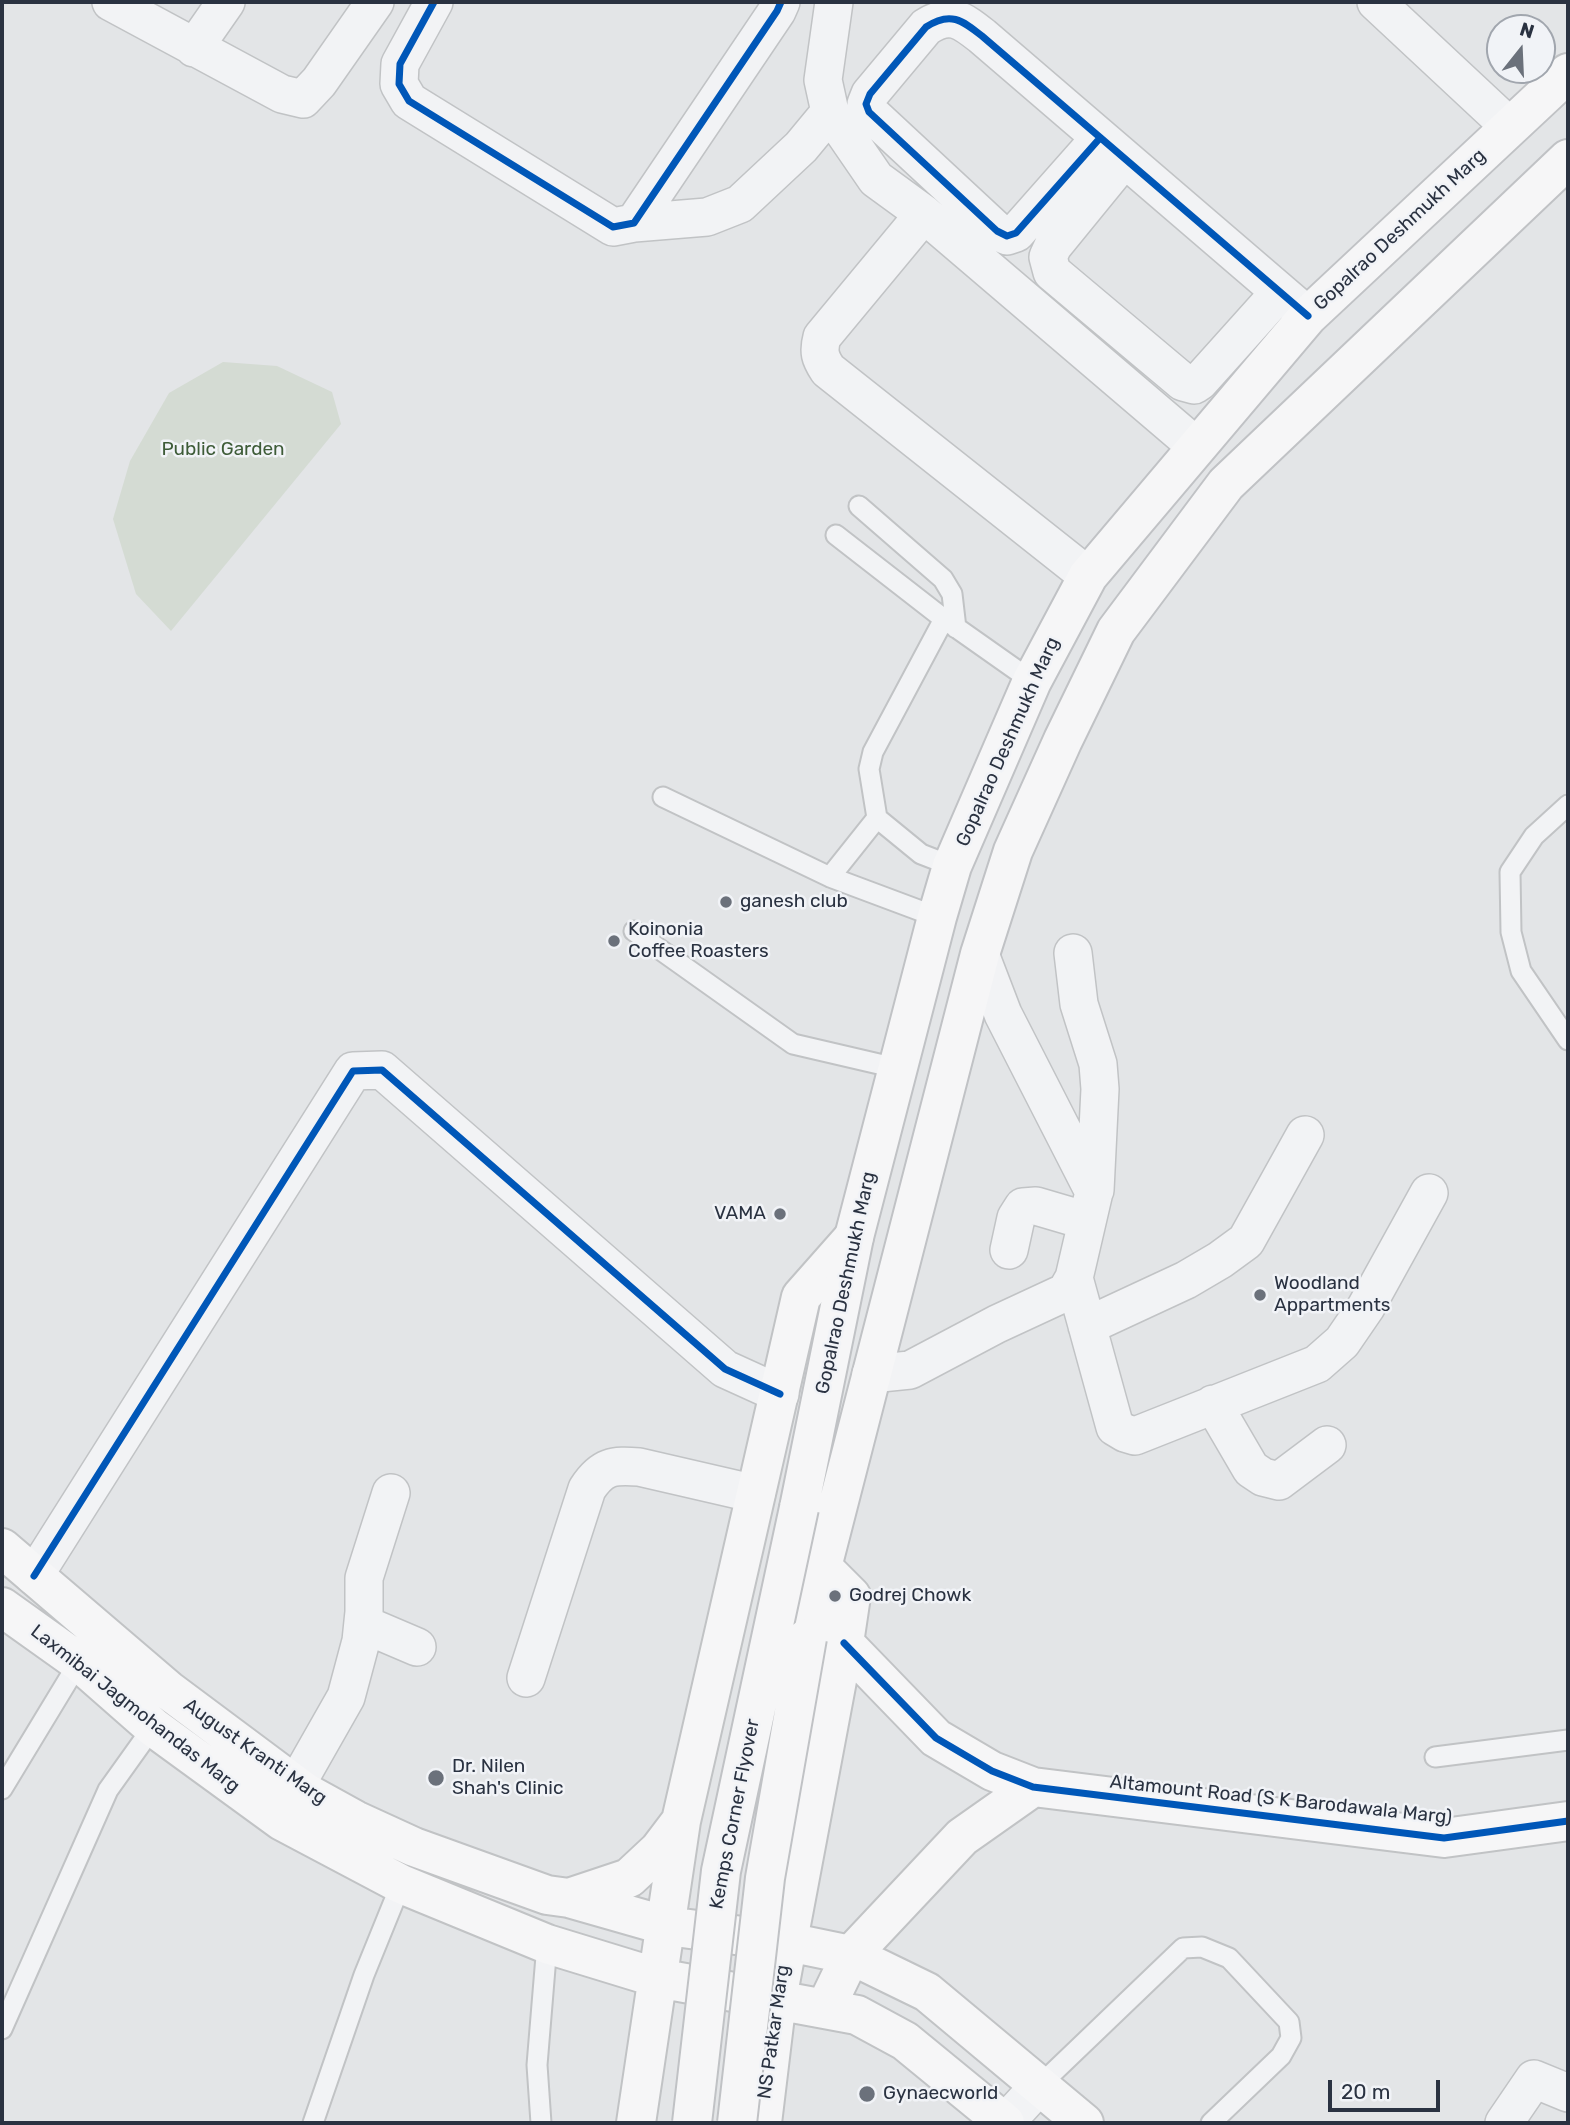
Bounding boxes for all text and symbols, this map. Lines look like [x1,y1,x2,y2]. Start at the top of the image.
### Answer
north arrow [1486,14,1556,84]
text: N [1517,17,1537,44]
street label: Gopalrao Deshmukh Marg [1309,144,1491,316]
park label: Public Garden [161,439,285,461]
street label: Gopalrao Deshmukh Marg [951,634,1065,850]
place label: ganesh club [740,891,848,913]
marker: ganesh club [718,894,734,910]
place label: Koinonia Coffee Roasters [628,919,769,963]
marker: Koinonia Coffee Roasters [606,933,622,949]
street label: Gopalrao Deshmukh Marg [811,1170,881,1396]
place label: VAMA [714,1203,766,1225]
marker: VAMA [772,1206,788,1222]
place label: Woodland Appartments [1274,1273,1391,1317]
marker: Woodland Appartments [1252,1287,1268,1303]
place label: Godrej Chowk [849,1585,971,1607]
marker: Godrej Chowk [827,1588,843,1604]
street label: Laxmibai Jagmohandas Marg [26,1620,244,1798]
street label: August Kranti Marg [179,1694,331,1810]
street label: Kemps Corner Flyover [705,1717,765,1911]
place label: Dr. Nilen Shah's Clinic [452,1756,563,1800]
marker: Dr. Nilen Shah's Clinic [426,1768,446,1788]
street label: Altamount Road (S K Barodawala Marg) [1109,1771,1453,1829]
street label: NS Patkar Marg [753,1963,795,2101]
scale bar [1332,2066,1444,2110]
text: 20 m [1341,2079,1390,2104]
place label: Gynaecworld [883,2083,998,2105]
marker: Gynaecworld [857,2084,877,2104]

